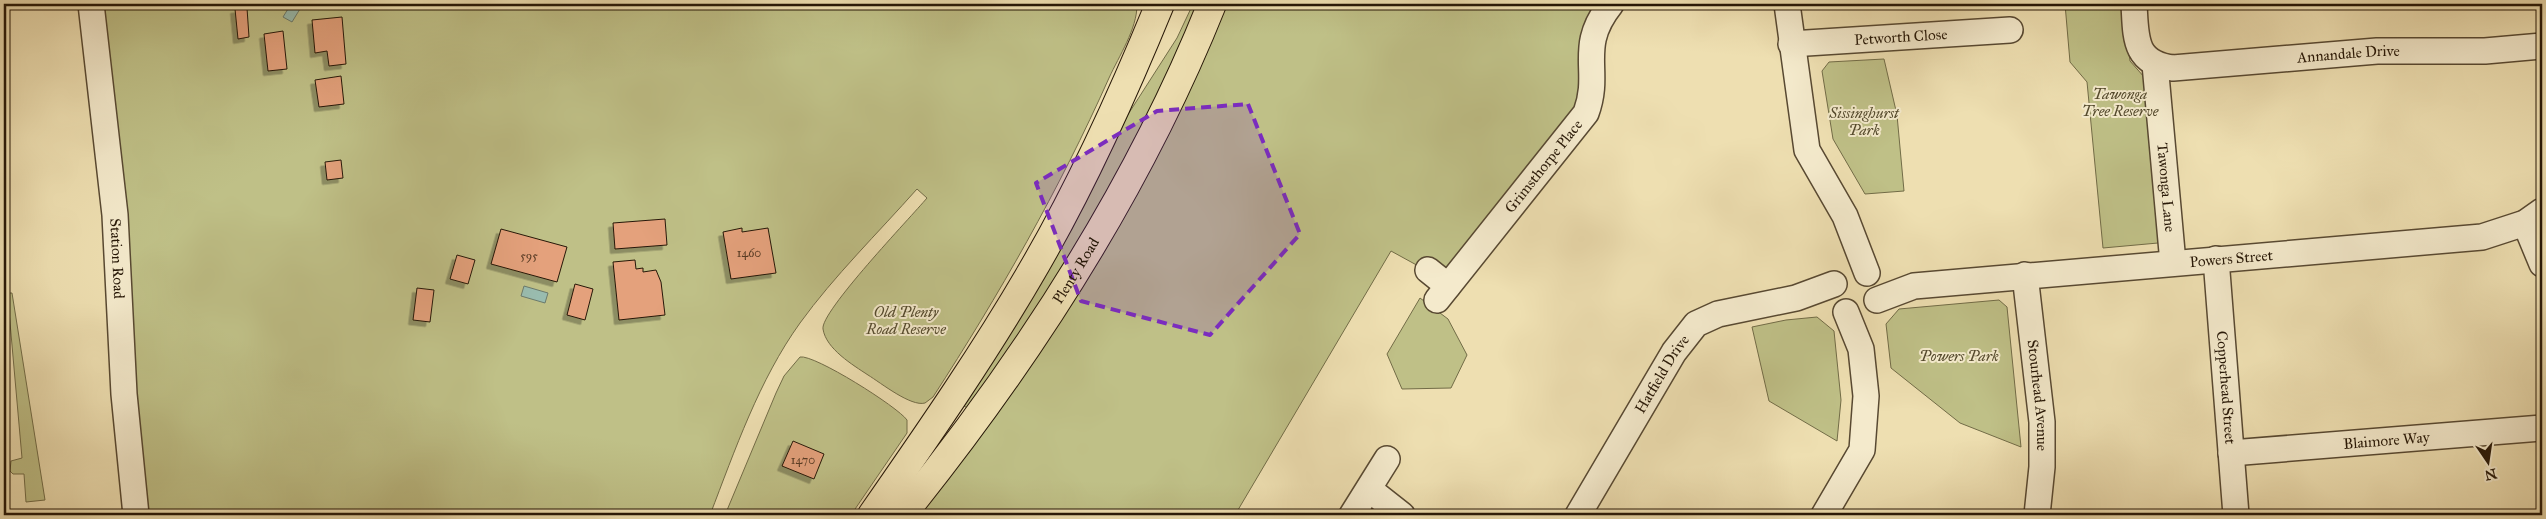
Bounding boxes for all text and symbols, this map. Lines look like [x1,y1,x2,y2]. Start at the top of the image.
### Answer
street label: Petworth Close [1854,25,1948,49]
street label: Annandale Drive [2295,42,2400,67]
park label: Tawonga Tree Reserve [2082,85,2159,120]
park label: Sissinghurst Park [1828,104,1900,139]
street label: Grimsthorpe Place [1501,116,1586,217]
street label: Tawonga Lane [2153,142,2179,233]
street label: Station Road [106,218,128,300]
street label: Plenty Road [1049,234,1103,307]
house number: 1460 [737,246,761,260]
street label: Powers Street [2189,246,2274,271]
house number: 595 [520,249,538,263]
park label: Old Plenty Road Reserve [865,303,946,338]
street label: Copperhead Street [2213,330,2240,446]
street label: Hatfield Drive [1631,331,1693,417]
street label: Stourhead Avenue [2024,339,2051,451]
park label: Powers Park [1919,347,1999,365]
street label: Blaimore Way [2343,428,2431,453]
north arrow [2464,436,2514,486]
house number: 1470 [791,453,815,467]
text: N [2483,465,2499,484]

